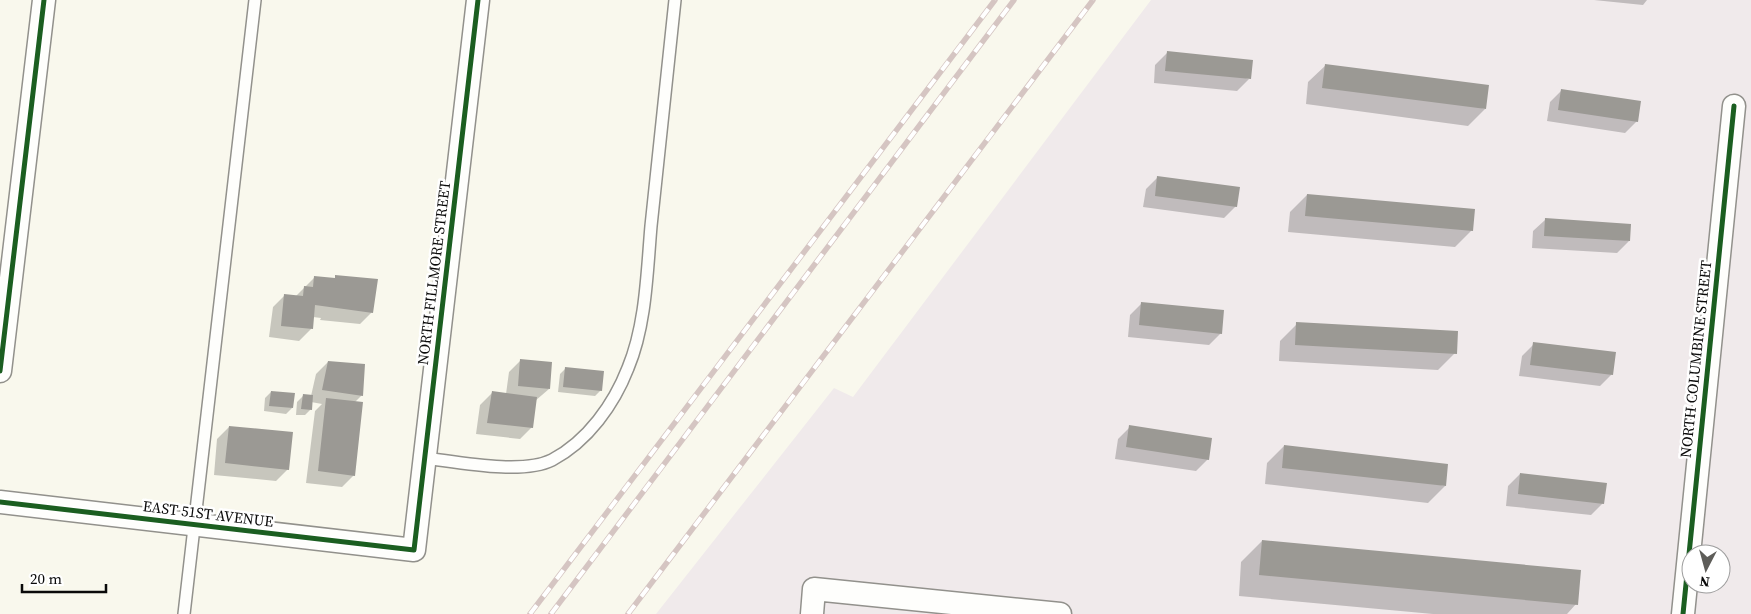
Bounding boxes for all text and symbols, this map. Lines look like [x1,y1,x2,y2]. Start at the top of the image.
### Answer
street label: NORTH FILLMORE STREET [412,180,455,366]
street label: NORTH COLUMBINE STREET [1675,259,1716,459]
street label: EAST 51ST AVENUE [142,495,275,532]
north arrow [1681,544,1731,594]
scale bar [22,562,106,594]
text: 20 m [30,568,62,589]
text: N [1699,571,1711,592]

